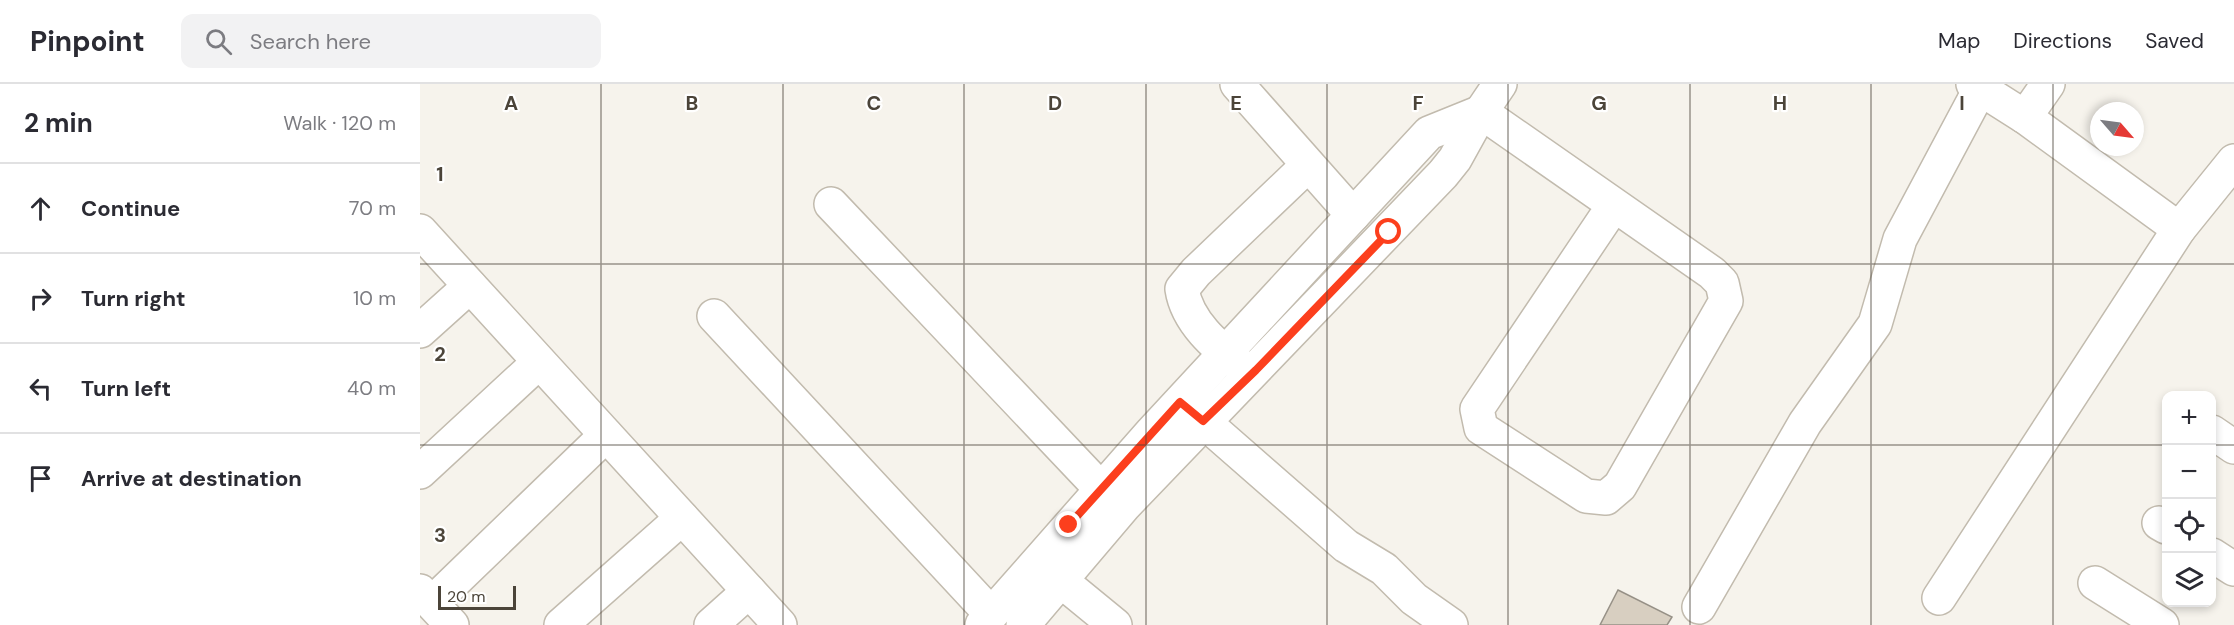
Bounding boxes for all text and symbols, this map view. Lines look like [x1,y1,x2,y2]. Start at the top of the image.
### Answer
search box [181,14,601,68]
text: Pinpoint [30,23,145,60]
icon: search [202,25,235,58]
text: Search here [250,27,371,56]
text: Map [1938,27,1980,55]
text: Directions [2013,27,2112,55]
text: Saved [2145,27,2204,55]
text: A [504,90,518,116]
text: B [686,90,698,116]
text: C [867,90,881,116]
text: D [1048,90,1062,116]
text: E [1230,90,1242,116]
text: F [1412,90,1424,116]
text: G [1591,90,1607,116]
text: H [1773,90,1787,116]
text: I [1959,90,1965,116]
north arrow [2090,102,2144,156]
text: 2 min [24,106,93,140]
text: Walk · 120 m [283,110,396,136]
text: 1 [436,161,444,187]
icon: ahead [24,192,57,225]
text: Continue [81,194,180,223]
text: 70 m [349,195,396,221]
route start [1375,218,1401,244]
icon: right [24,282,57,315]
text: Turn right [81,284,186,313]
text: 10 m [353,285,396,311]
text: 2 [434,341,446,367]
icon: left [24,372,57,405]
text: Turn left [81,374,171,403]
text: 40 m [347,375,396,401]
map controls [2162,391,2216,607]
button: + [2162,391,2216,445]
button: − [2162,445,2216,499]
icon: arrive [24,462,57,495]
text: Arrive at destination [81,464,302,493]
button: locate [2162,499,2216,553]
route end [1055,511,1081,537]
text: 3 [434,522,446,548]
button: layers [2162,553,2216,607]
scale bar [438,583,516,610]
text: 20 m [447,586,486,607]

